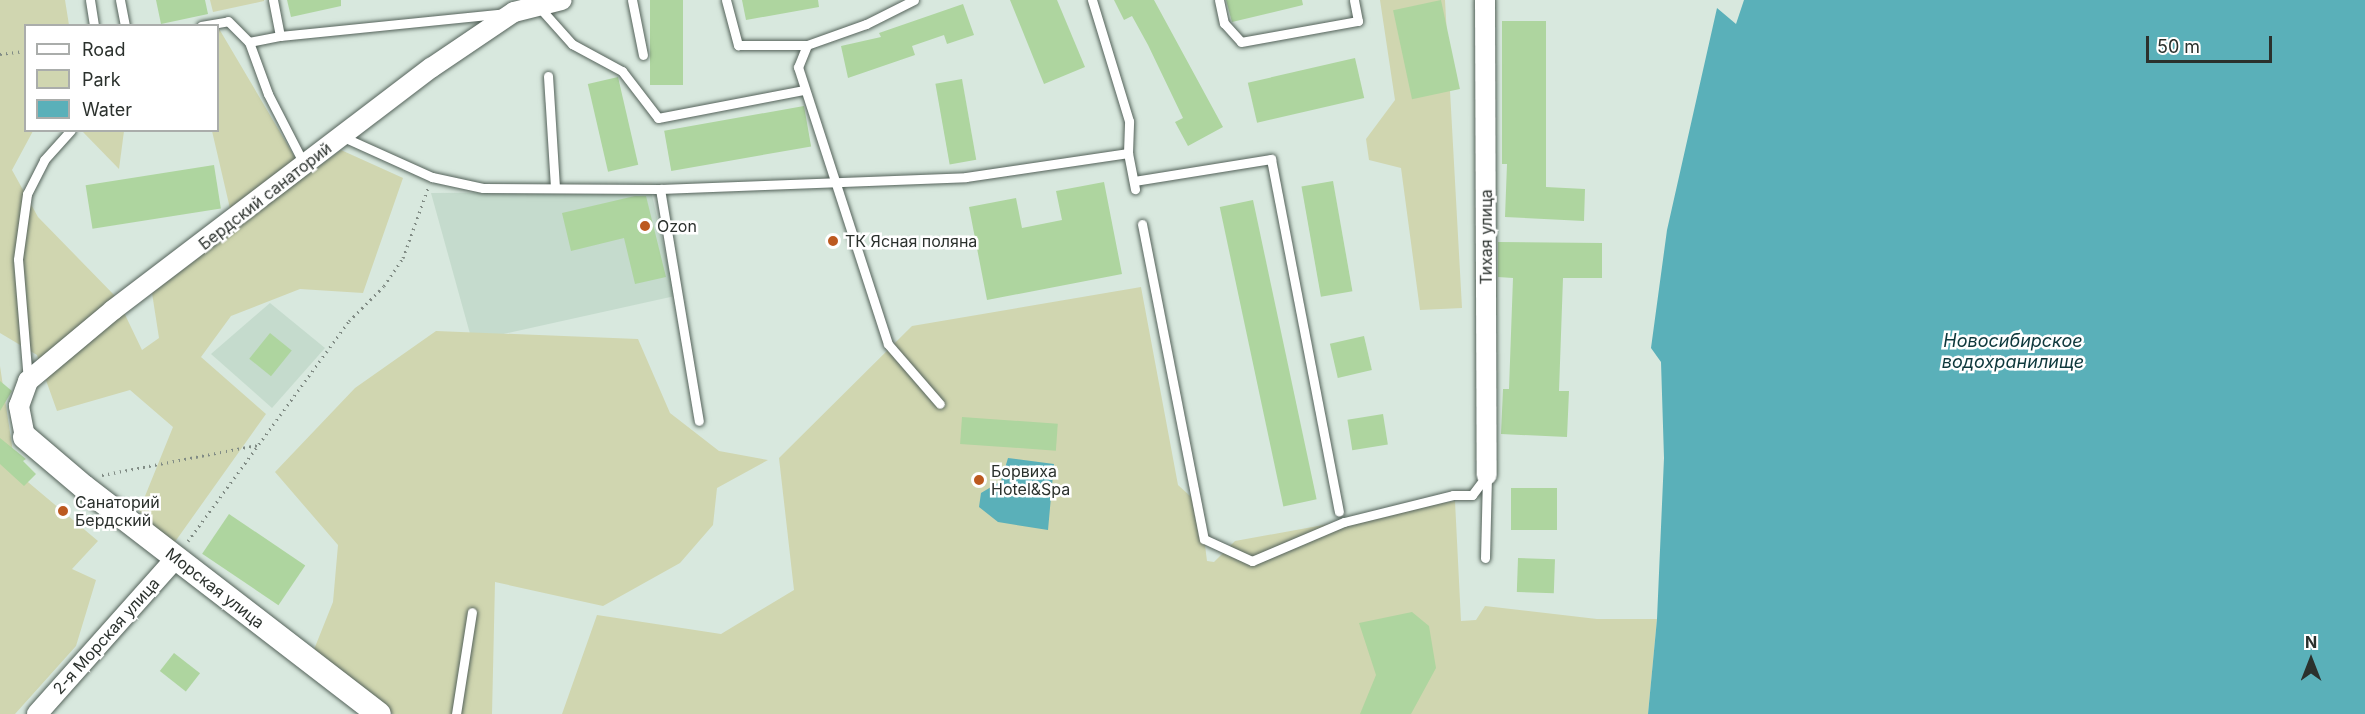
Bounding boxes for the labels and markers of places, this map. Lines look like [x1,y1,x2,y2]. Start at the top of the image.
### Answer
place label: Ozon [657,216,697,236]
marker: Ozon [638,219,652,233]
place label: ТК Ясная поляна [845,231,977,251]
marker: ТК Ясная поляна [826,234,840,248]
place label: Борвиха Hotel&Spa [991,461,1070,499]
marker: Борвиха Hotel&Spa [972,473,986,487]
place label: Санаторий Бердский [75,492,160,530]
marker: Санаторий Бердский [56,504,70,518]

